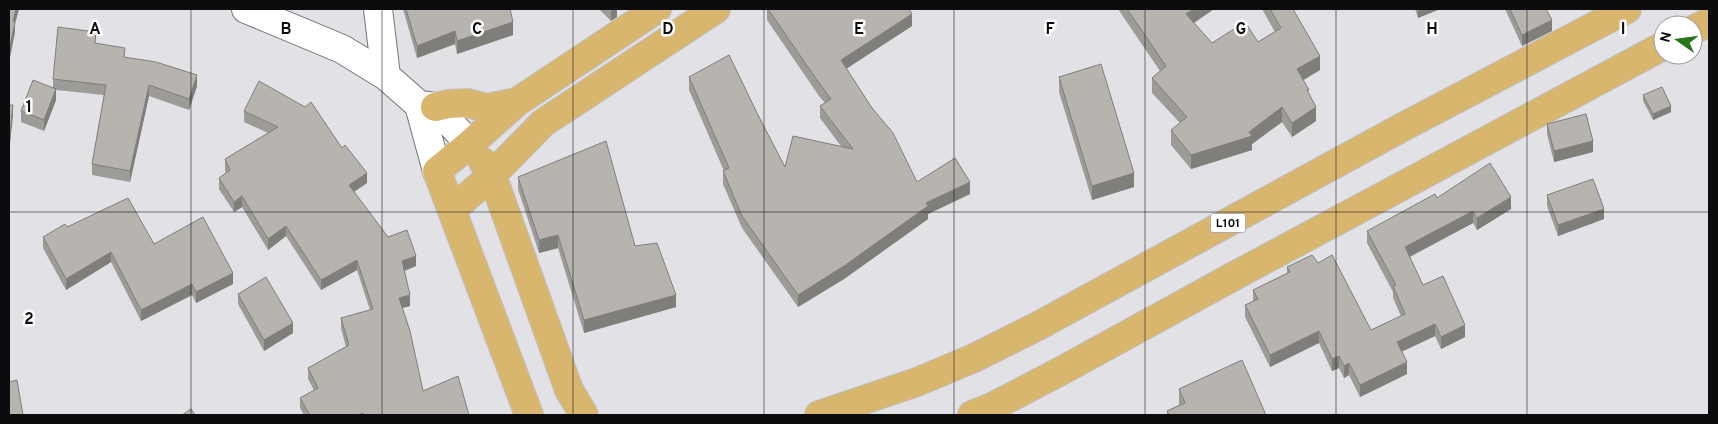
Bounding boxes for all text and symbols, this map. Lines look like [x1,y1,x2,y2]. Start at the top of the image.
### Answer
north arrow [1653,15,1703,65]
text: A [89,20,101,40]
text: B [280,20,292,40]
text: C [472,20,482,40]
text: D [662,20,674,40]
text: E [854,20,864,40]
text: F [1045,20,1055,40]
text: G [1236,20,1246,40]
text: H [1426,20,1438,40]
text: I [1621,20,1625,40]
text: N [1657,30,1676,44]
text: 1 [26,98,32,118]
road number: L101 [1210,214,1246,232]
text: 2 [24,310,34,330]

